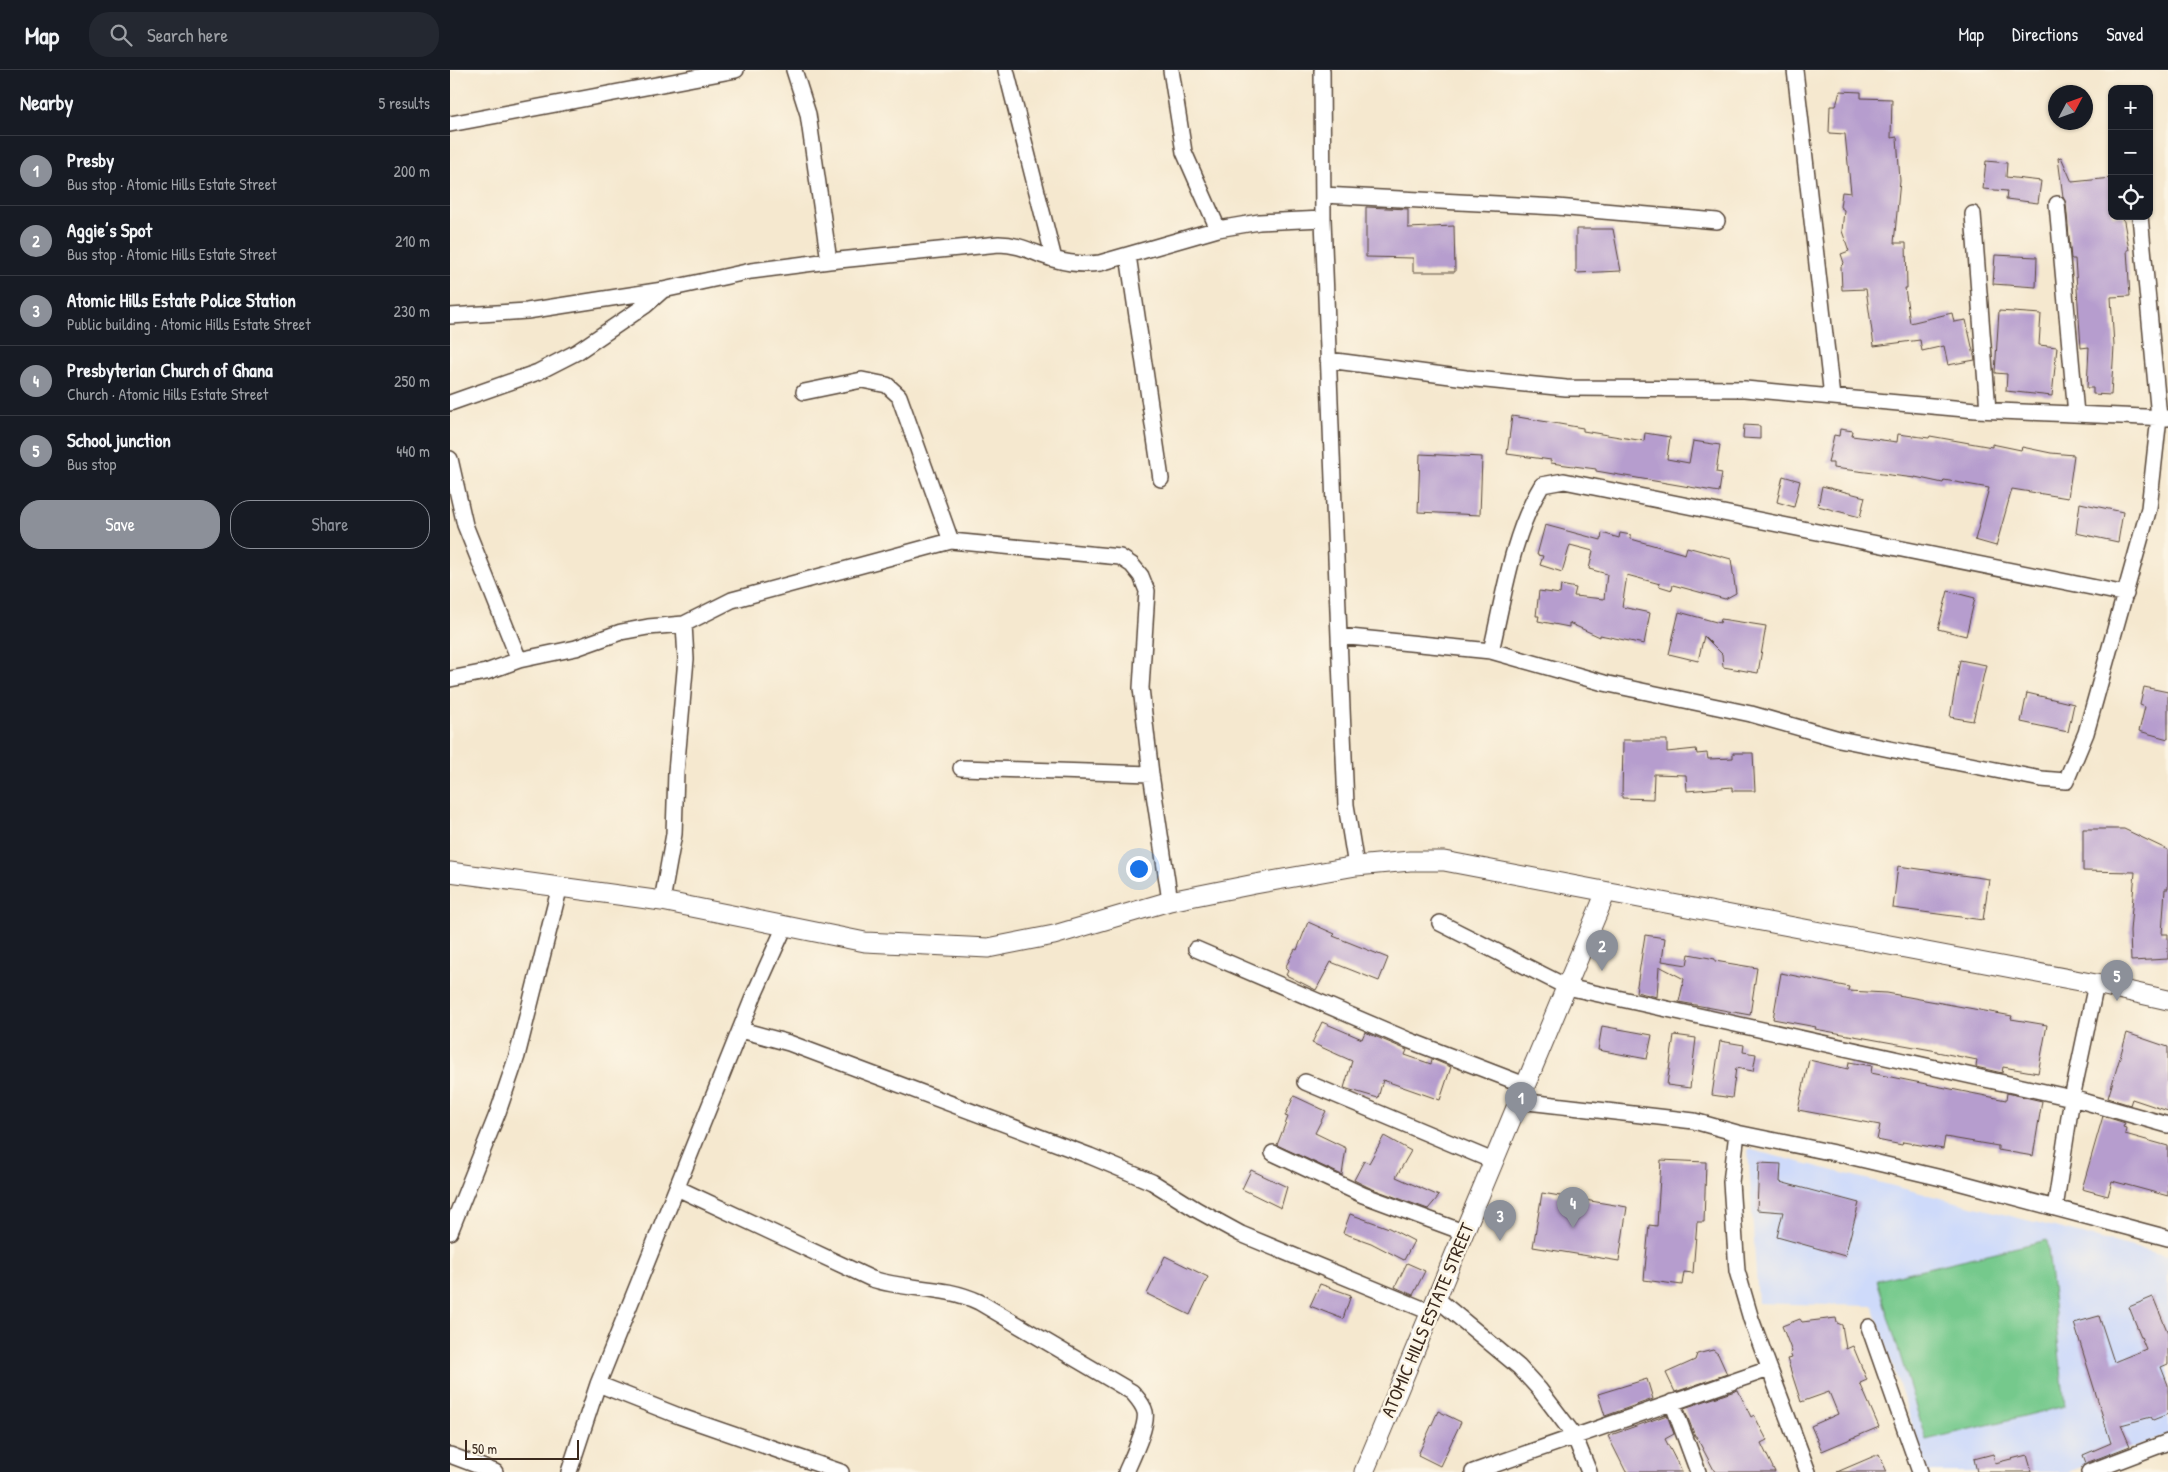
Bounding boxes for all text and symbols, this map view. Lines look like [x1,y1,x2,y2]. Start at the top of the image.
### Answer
search box [89,12,439,57]
text: Map [25,19,59,51]
icon: search [107,21,135,49]
text: Search here [147,22,228,48]
text: Map [1959,22,1984,47]
text: Directions [2012,22,2078,47]
text: Saved [2106,22,2143,47]
north arrow [2048,85,2093,130]
map controls [2108,85,2153,220]
button: + [2108,85,2153,130]
text: Nearby [20,88,73,117]
text: 5 results [379,92,430,114]
button: − [2108,130,2153,175]
text: Presby [67,147,114,173]
text: 1 [33,160,39,182]
text: 200 m [394,160,430,182]
text: Bus stop · Atomic Hills Estate Street [67,173,277,195]
button: locate [2108,175,2153,220]
text: Aggie’s Spot [67,217,152,243]
text: 2 [32,230,40,252]
text: 210 m [395,230,430,252]
text: Bus stop · Atomic Hills Estate Street [67,243,277,265]
text: Atomic Hills Estate Police Station [67,287,296,313]
text: 3 [32,300,40,322]
text: 230 m [394,300,430,322]
text: Public building · Atomic Hills Estate Street [67,313,311,335]
text: Presbyterian Church of Ghana [67,357,273,383]
text: 4 [33,370,39,392]
text: 250 m [394,370,430,392]
text: Church · Atomic Hills Estate Street [67,383,268,405]
text: School junction [67,427,171,453]
text: 5 [33,440,39,462]
text: 440 m [396,440,430,462]
text: Bus stop [67,453,116,475]
button: Save [20,500,220,549]
button: Share [230,500,430,549]
your location [1126,856,1152,882]
pin: 2 [1586,930,1618,971]
pin: 5 [2101,960,2133,1001]
pin: 1 [1505,1082,1537,1123]
pin: 4 [1557,1187,1589,1228]
pin: 3 [1484,1200,1516,1241]
street label: ATOMIC HILLS ESTATE STREET [1374,1218,1480,1421]
scale bar [465,1437,579,1460]
text: 50 m [472,1439,497,1458]

